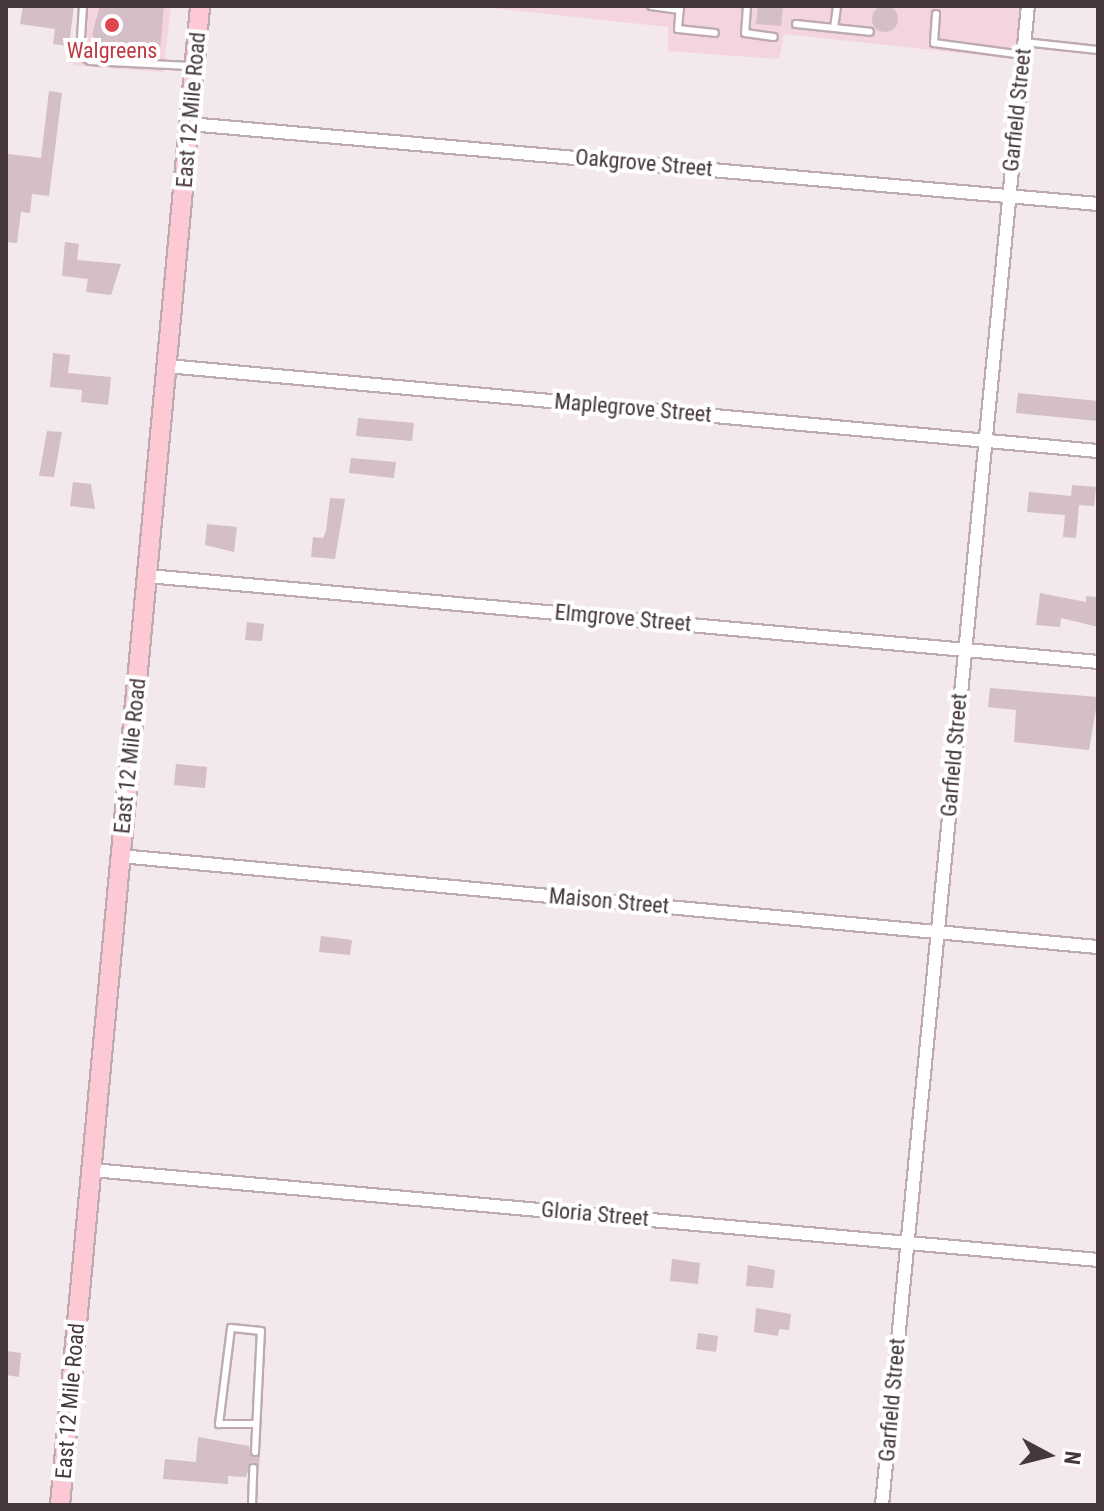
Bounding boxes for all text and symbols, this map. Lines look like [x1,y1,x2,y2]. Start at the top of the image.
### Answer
marker: Walgreens [103,16,121,34]
street label: East 12 Mile Road [171,31,211,189]
place label: Walgreens [67,38,157,64]
street label: Garfield Street [997,47,1037,173]
street label: Oakgrove Street [574,144,714,182]
street label: Maplegrove Street [553,388,713,428]
street label: Elmgrove Street [554,599,692,637]
street label: East 12 Mile Road [109,677,151,835]
street label: Garfield Street [935,692,973,818]
street label: Maison Street [548,883,670,919]
street label: Gloria Street [540,1196,650,1232]
street label: East 12 Mile Road [50,1322,90,1480]
street label: Garfield Street [873,1337,911,1463]
north arrow [1008,1415,1088,1495]
text: N [1059,1450,1086,1466]

